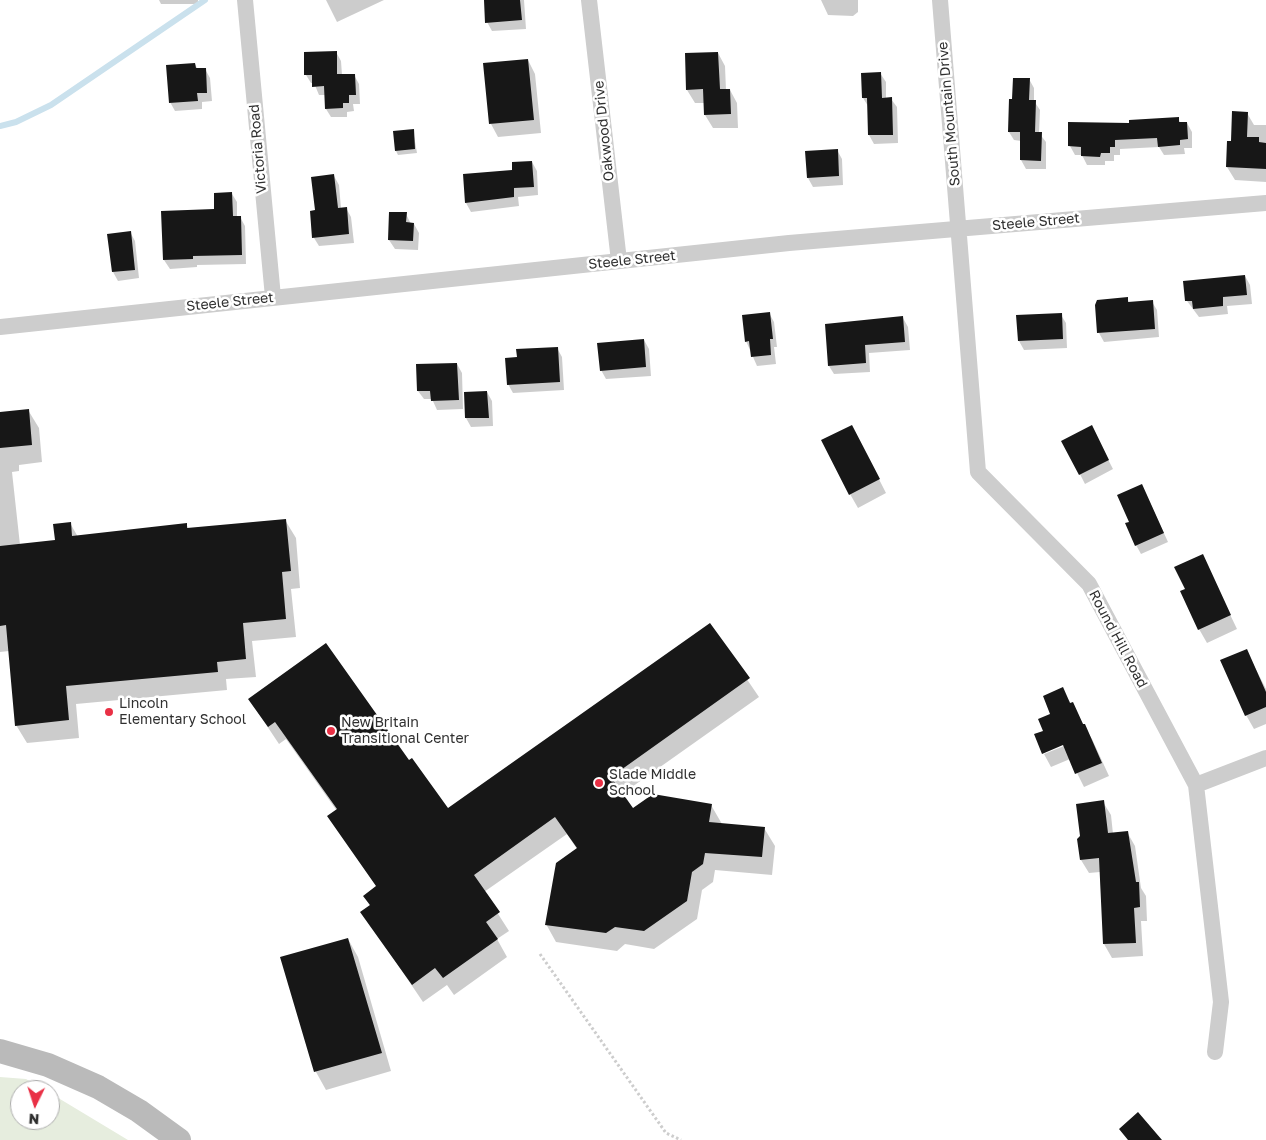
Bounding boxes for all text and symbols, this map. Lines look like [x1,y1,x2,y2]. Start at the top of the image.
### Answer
street label: South Mountain Drive [934,41,964,187]
street label: Oakwood Drive [590,80,618,182]
street label: Victoria Road [246,104,270,194]
street label: Steele Street [991,210,1081,234]
street label: Steele Street [587,247,677,273]
street label: Steele Street [185,289,275,315]
street label: Round Hill Road [1085,587,1151,691]
place label: Lincoln Elementary School [119,696,246,729]
marker: Lincoln Elementary School [103,706,115,718]
place label: New Britain Transitional Center [341,715,469,748]
marker: New Britain Transitional Center [325,725,337,737]
place label: Slade Middle School [609,767,696,800]
marker: Slade Middle School [593,777,605,789]
north arrow [10,1080,60,1130]
text: N [28,1111,40,1128]

